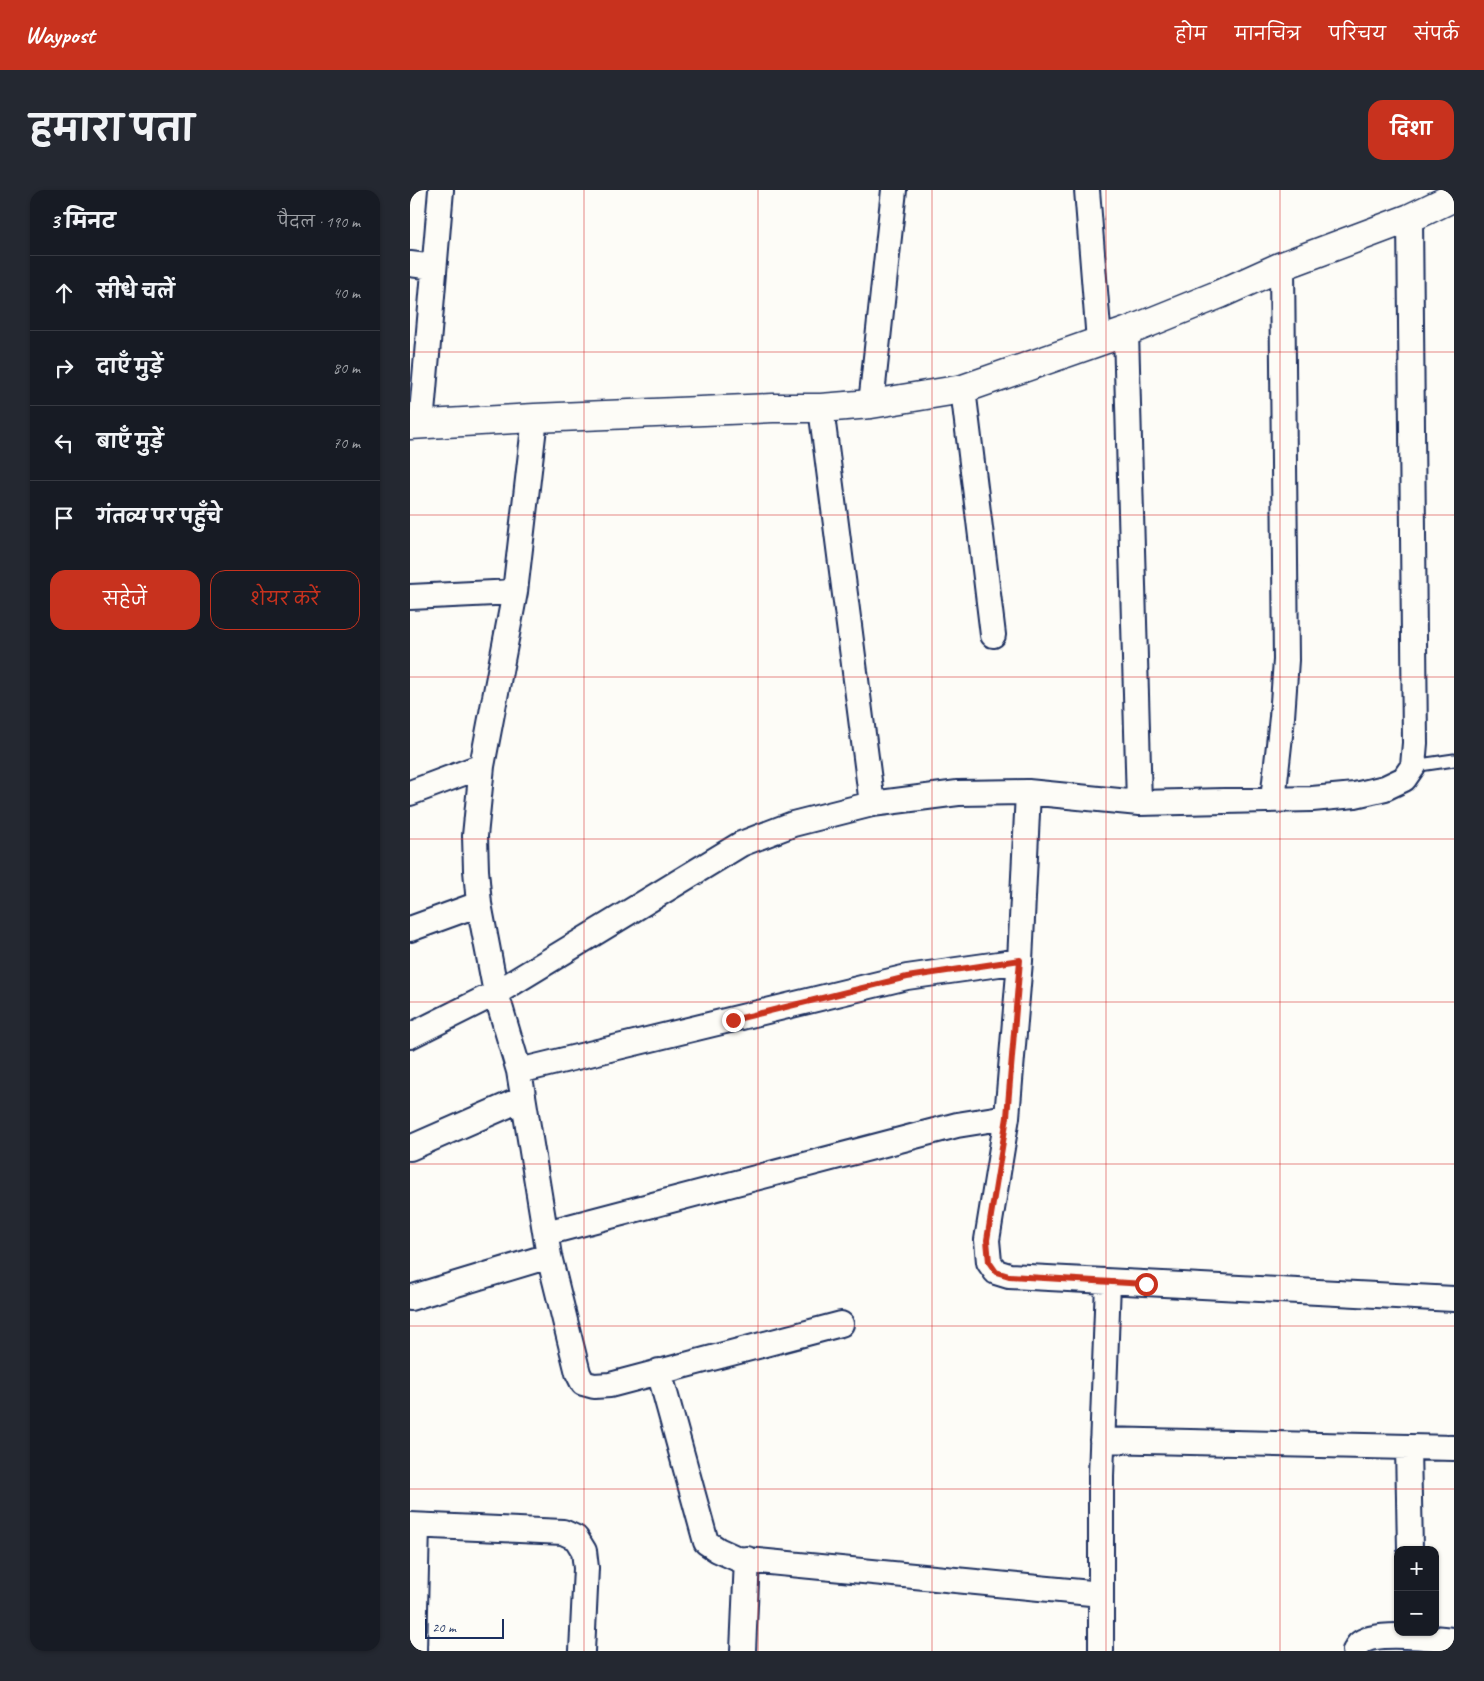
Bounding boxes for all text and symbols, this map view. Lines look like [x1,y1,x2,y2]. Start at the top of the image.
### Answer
text: Waypost [25,20,95,50]
text: होम [1175,23,1207,45]
text: मानचित्र [1235,23,1301,45]
text: परिचय [1329,23,1386,45]
text: संपर्क [1414,23,1459,45]
button: दिशा [1368,100,1454,160]
text: हमारा पता [30,106,194,151]
text: 3 मिनट [50,208,116,234]
text: पैदल · 190 m [278,212,360,232]
icon: ahead [50,279,78,307]
text: सीधे चलें [97,280,175,304]
text: 40 m [333,283,360,303]
icon: right [50,354,78,382]
text: दाएँ मुड़ें [97,355,163,379]
text: 80 m [333,358,360,378]
icon: left [50,429,78,457]
text: बाएँ मुड़ें [97,430,163,454]
text: 70 m [333,433,360,453]
icon: arrive [50,504,78,532]
text: गंतव्य पर पहुँचे [97,505,222,529]
button: सहेजें [50,570,200,630]
button: शेयर करें [210,570,360,630]
route end [722,1009,745,1032]
route start [1135,1273,1158,1296]
map controls [1394,1546,1439,1636]
button: + [1394,1546,1439,1591]
button: − [1394,1591,1439,1636]
scale bar [425,1616,504,1639]
text: 20 m [432,1619,456,1636]

